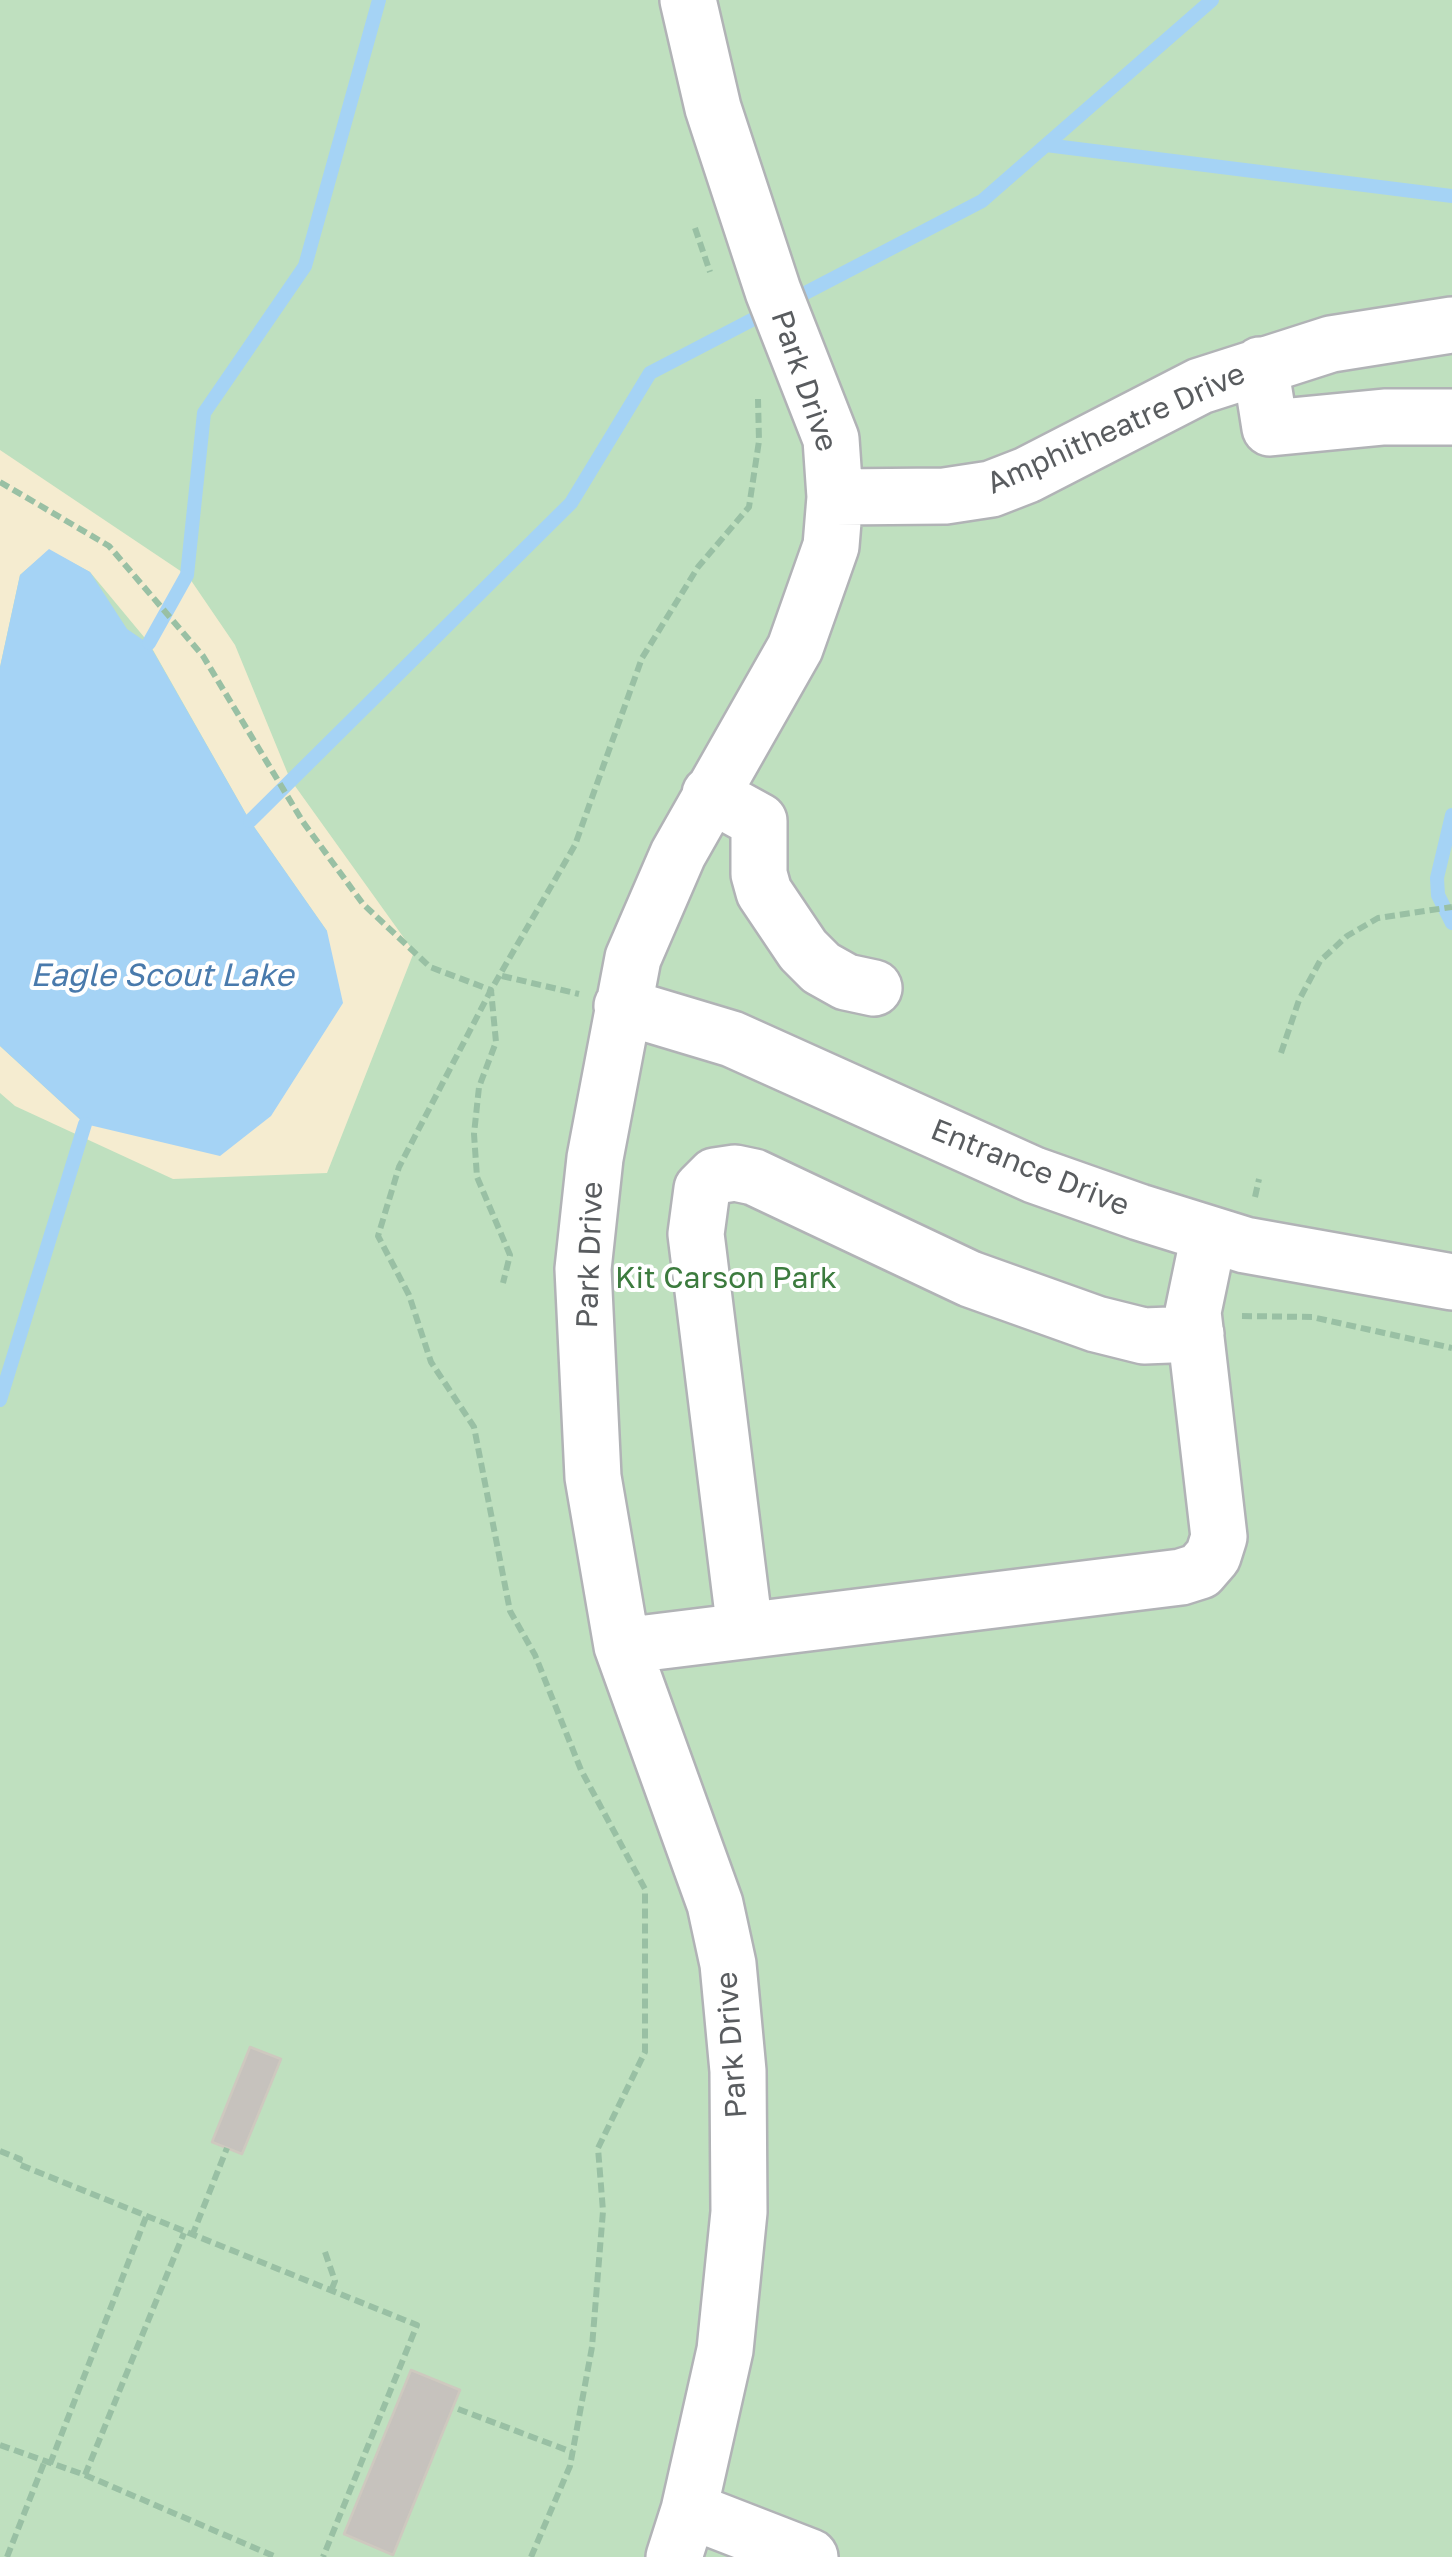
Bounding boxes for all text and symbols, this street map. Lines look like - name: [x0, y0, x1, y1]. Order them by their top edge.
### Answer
- street label: Park Drive: [763, 306, 845, 456]
- street label: Amphitheatre Drive: [981, 356, 1251, 502]
- water label: Eagle Scout Lake: [30, 957, 294, 995]
- street label: Entrance Drive: [926, 1112, 1134, 1224]
- street label: Park Drive: [569, 1181, 611, 1329]
- park label: Kit Carson Park: [615, 1260, 837, 1296]
- street label: Park Drive: [709, 1971, 755, 2119]

